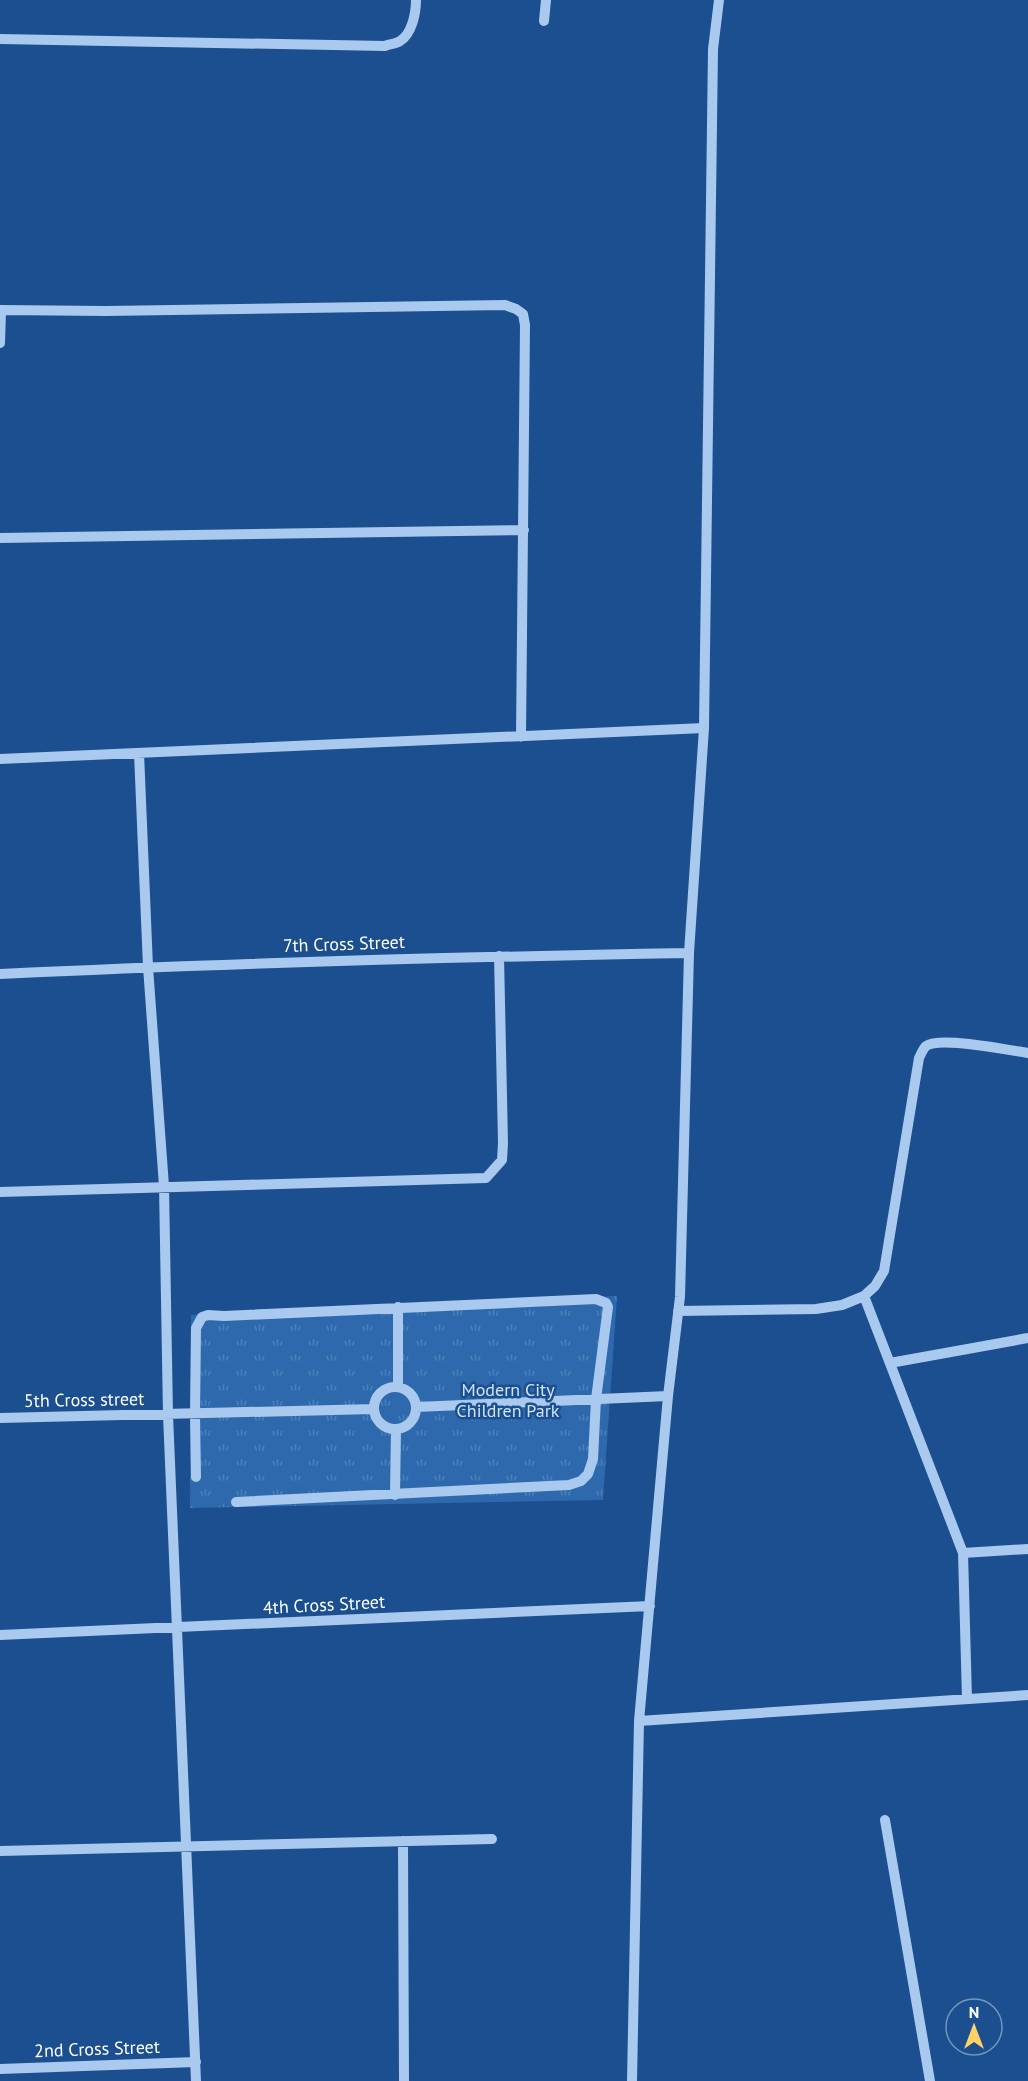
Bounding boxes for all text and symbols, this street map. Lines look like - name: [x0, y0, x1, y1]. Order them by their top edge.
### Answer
- street label: 7th Cross Street: [283, 930, 405, 957]
- park label: Modern City Children Park: [457, 1378, 560, 1422]
- street label: 5th Cross street: [24, 1387, 144, 1412]
- street label: 4th Cross Street: [262, 1590, 386, 1619]
- north arrow: [944, 1997, 1004, 2057]
- text: N: [969, 2002, 979, 2022]
- street label: 2nd Cross Street: [34, 2035, 160, 2062]

